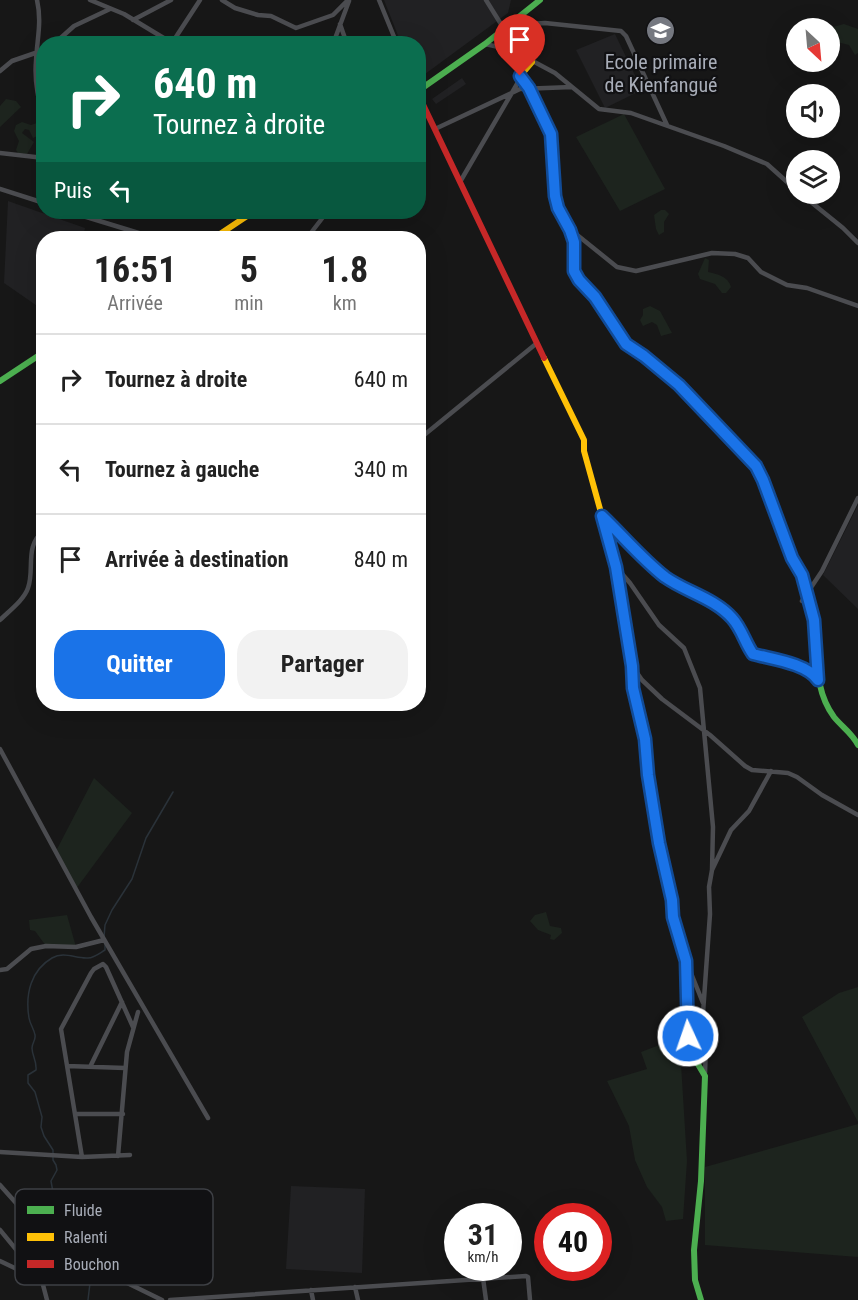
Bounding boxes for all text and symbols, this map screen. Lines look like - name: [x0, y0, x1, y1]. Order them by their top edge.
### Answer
- pin: [494, 14, 545, 76]
- school or university icon: Ecole primaire de Kienfangué: [645, 15, 677, 47]
- north arrow: [786, 18, 840, 72]
- map controls: [786, 18, 840, 204]
- icon: arrive: [503, 23, 536, 56]
- place label: Ecole primaire de Kienfangué: [605, 50, 717, 97]
- text: 640 m: [153, 59, 258, 108]
- icon: right: [54, 60, 132, 138]
- button: sound: [786, 84, 840, 138]
- text: Tournez à droite: [153, 109, 325, 141]
- button: layers: [786, 150, 840, 204]
- icon: left: [104, 174, 137, 207]
- text: Puis: [54, 178, 92, 203]
- text: 16:51: [94, 249, 176, 291]
- text: 5: [240, 249, 258, 291]
- text: 1.8: [321, 249, 368, 291]
- text: Arrivée: [107, 291, 163, 315]
- text: min: [234, 291, 264, 315]
- text: km: [333, 291, 357, 315]
- icon: right: [54, 363, 87, 396]
- text: Tournez à droite: [105, 367, 247, 392]
- text: 640 m: [354, 367, 408, 392]
- icon: left: [54, 453, 87, 486]
- text: Tournez à gauche: [105, 457, 259, 482]
- text: 340 m: [354, 457, 408, 482]
- icon: arrive: [54, 543, 87, 576]
- text: Arrivée à destination: [105, 547, 289, 572]
- text: 840 m: [354, 547, 408, 572]
- button: Quitter: [54, 630, 225, 699]
- button: Partager: [237, 630, 408, 699]
- position arrow: [656, 1004, 720, 1068]
- legend: [15, 1189, 213, 1285]
- text: Fluide: [64, 1201, 102, 1220]
- speed limit sign: 40: [534, 1203, 612, 1281]
- text: 31: [468, 1217, 498, 1252]
- text: Ralenti: [64, 1228, 107, 1247]
- text: km/h: [468, 1248, 498, 1266]
- text: Bouchon: [64, 1255, 119, 1274]

